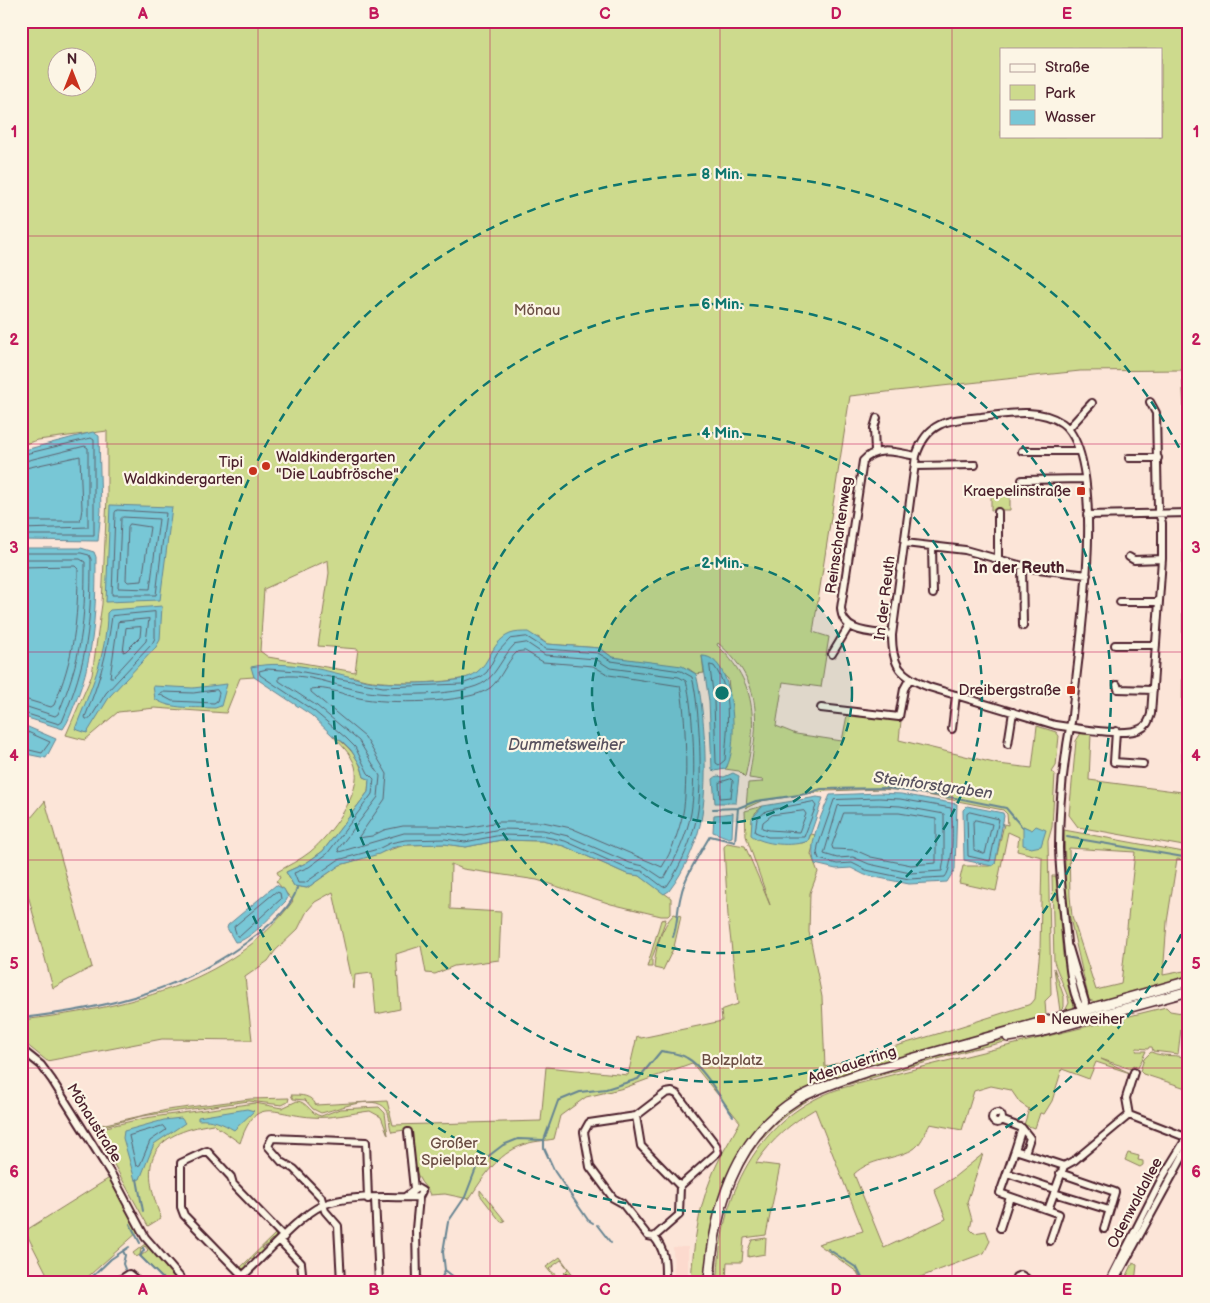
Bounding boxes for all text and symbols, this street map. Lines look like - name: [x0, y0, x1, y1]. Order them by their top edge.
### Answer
- text: A: [137, 5, 148, 24]
- text: B: [368, 5, 380, 24]
- text: C: [599, 5, 611, 24]
- text: D: [830, 5, 842, 24]
- text: E: [1062, 5, 1072, 24]
- north arrow: [48, 48, 98, 98]
- legend: [1000, 48, 1162, 138]
- text: N: [67, 51, 77, 68]
- text: Straße: [1045, 58, 1090, 77]
- text: Park: [1045, 84, 1076, 103]
- text: Wasser: [1045, 108, 1096, 127]
- text: 1: [11, 123, 17, 142]
- text: 1: [1193, 123, 1199, 142]
- text: 8 Min.: [701, 165, 743, 184]
- text: 6 Min.: [701, 295, 743, 314]
- park label: Mönau: [514, 301, 560, 320]
- text: 2: [9, 331, 19, 350]
- text: 2: [1191, 331, 1201, 350]
- text: 4 Min.: [701, 424, 743, 443]
- place label: Waldkindergarten "Die Laubfrösche": [276, 448, 399, 484]
- place label: Tipi Waldkindergarten: [124, 453, 243, 489]
- marker: Waldkindergarten "Die Laubfrösche": [260, 460, 272, 472]
- marker: Tipi Waldkindergarten: [247, 465, 259, 477]
- street label: Reinschartenweg: [821, 475, 857, 595]
- place label: Kraepelinstraße: [963, 482, 1071, 501]
- marker: Kraepelinstraße: [1075, 485, 1087, 497]
- text: 3: [9, 539, 19, 558]
- text: 3: [1191, 539, 1201, 558]
- text: 2 Min.: [701, 554, 743, 573]
- street label: In der Reuth: [870, 555, 900, 641]
- district label: In der Reuth: [973, 559, 1065, 578]
- place label: Dreibergstraße: [959, 681, 1061, 700]
- centre of rings: [713, 684, 731, 702]
- marker: Dreibergstraße: [1065, 684, 1077, 696]
- water label: Dummetsweiher: [508, 736, 625, 755]
- text: 4: [9, 747, 19, 766]
- text: 4: [1191, 747, 1201, 766]
- water label: Steinforstgraben: [872, 768, 994, 804]
- text: 5: [9, 955, 19, 974]
- text: 5: [1191, 955, 1201, 974]
- place label: Neuweiher: [1051, 1010, 1125, 1029]
- marker: Neuweiher: [1035, 1013, 1047, 1025]
- street label: Adenauerring: [805, 1042, 899, 1088]
- park label: Bolzplatz: [701, 1051, 764, 1070]
- street label: Mönaustraße: [62, 1080, 126, 1166]
- park label: Großer Spielplatz: [421, 1134, 488, 1170]
- street label: Odenwaldallee: [1103, 1154, 1167, 1252]
- text: 6: [9, 1163, 19, 1182]
- text: 6: [1191, 1163, 1201, 1182]
- text: A: [137, 1281, 148, 1300]
- text: B: [368, 1281, 380, 1300]
- text: C: [599, 1281, 611, 1300]
- text: D: [830, 1281, 842, 1300]
- text: E: [1062, 1281, 1072, 1300]

